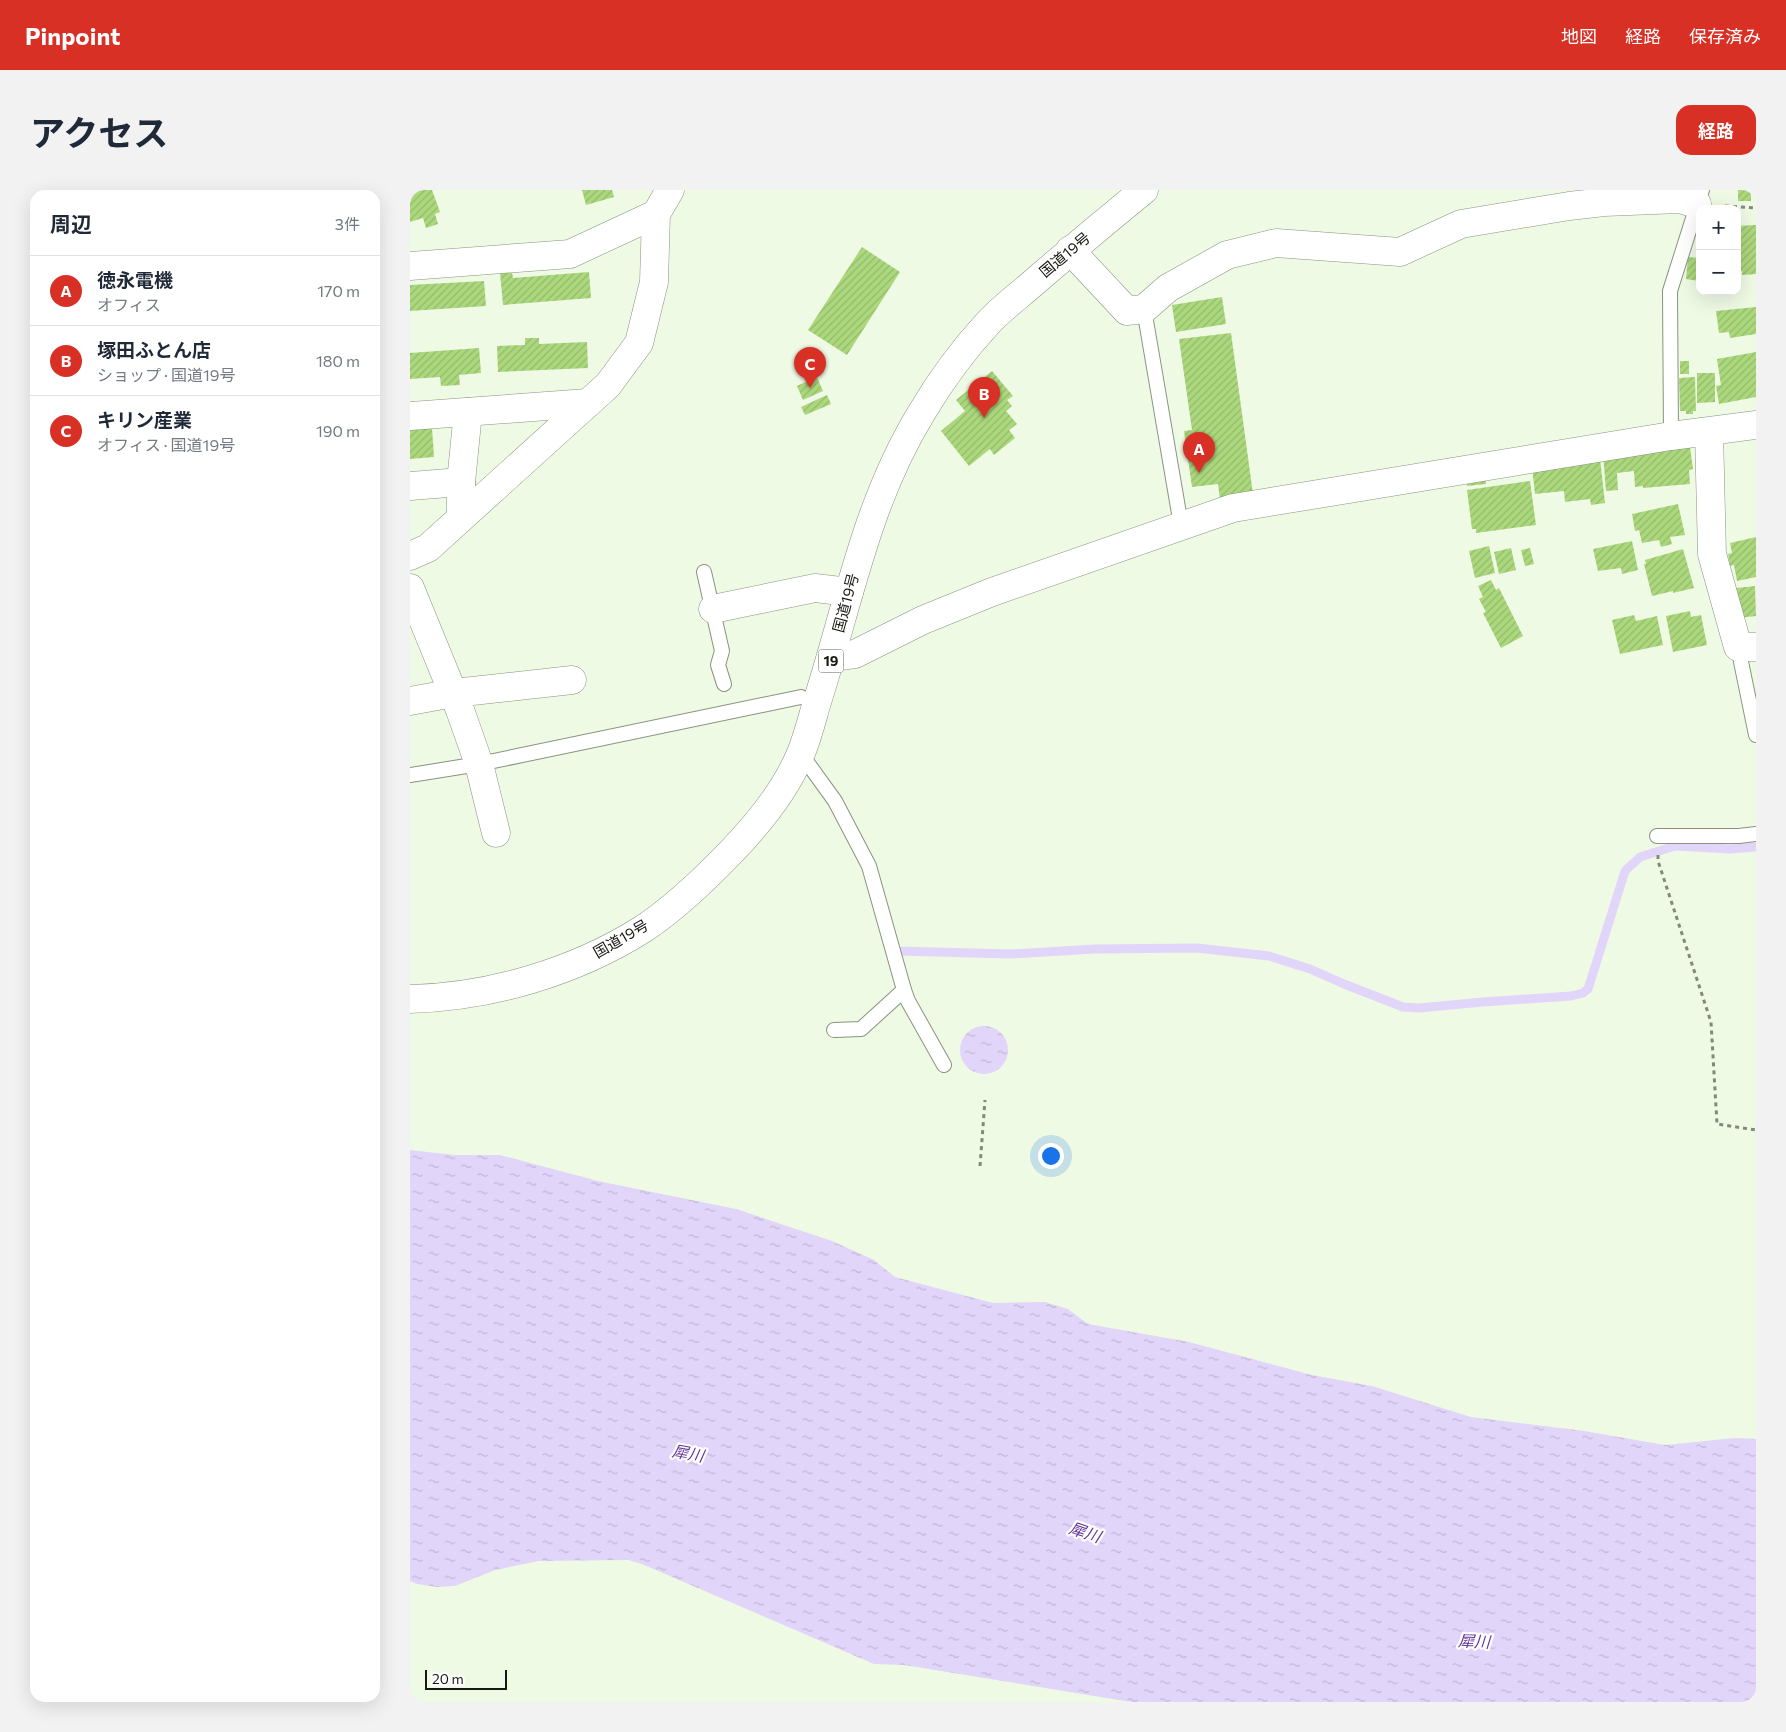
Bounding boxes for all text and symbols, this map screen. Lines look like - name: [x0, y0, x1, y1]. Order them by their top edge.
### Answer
- text: Pinpoint: [25, 21, 120, 50]
- text: 地図: [1561, 25, 1597, 47]
- text: 経路: [1625, 25, 1661, 47]
- text: 保存済み: [1689, 25, 1761, 47]
- button: 経路: [1676, 105, 1756, 155]
- text: アクセス: [30, 110, 168, 153]
- map controls: [1696, 205, 1741, 295]
- button: +: [1696, 205, 1741, 250]
- text: 周辺: [50, 211, 92, 236]
- text: 3件: [335, 214, 360, 233]
- street label: 国道19号: [1035, 228, 1093, 281]
- button: −: [1696, 250, 1741, 295]
- text: 徳永電機: [97, 268, 173, 291]
- text: A: [60, 281, 72, 300]
- text: 170 m: [317, 281, 360, 300]
- text: オフィス: [97, 295, 161, 314]
- text: 塚田ふとん店: [97, 338, 211, 361]
- pin: C: [794, 347, 826, 388]
- text: B: [61, 351, 71, 370]
- text: 180 m: [316, 351, 360, 370]
- text: ショップ · 国道19号: [97, 365, 235, 384]
- pin: B: [968, 377, 1000, 418]
- text: キリン産業: [97, 408, 192, 431]
- text: C: [61, 421, 71, 440]
- text: 190 m: [316, 421, 360, 440]
- pin: A: [1183, 432, 1215, 473]
- text: オフィス · 国道19号: [97, 435, 235, 454]
- street label: 国道19号: [829, 571, 862, 634]
- road number: 19: [818, 650, 844, 672]
- street label: 国道19号: [590, 915, 651, 961]
- your location: [1038, 1143, 1064, 1169]
- water label: 犀川: [671, 1440, 707, 1465]
- water label: 犀川: [1067, 1518, 1105, 1546]
- water label: 犀川: [1458, 1630, 1492, 1651]
- scale bar: [425, 1667, 508, 1690]
- text: 20 m: [432, 1670, 464, 1687]

